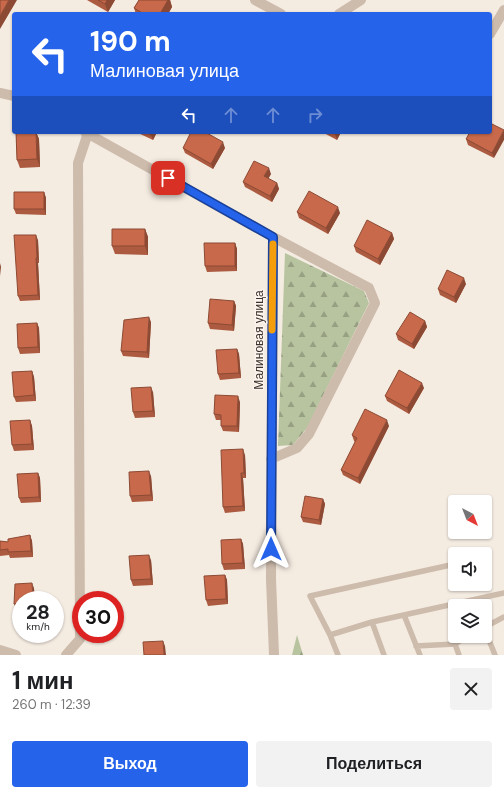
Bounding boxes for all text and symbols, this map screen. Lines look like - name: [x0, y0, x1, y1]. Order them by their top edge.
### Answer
- text: 190 m: [90, 23, 171, 60]
- icon: left: [24, 28, 76, 80]
- text: Малиновая улица: [90, 59, 239, 83]
- icon: left: [178, 104, 200, 126]
- icon: ahead: [220, 104, 242, 126]
- icon: ahead: [262, 104, 284, 126]
- icon: right: [304, 104, 326, 126]
- pin: [151, 161, 185, 195]
- icon: arrive: [157, 167, 179, 189]
- street label: Малиновая улица: [251, 290, 267, 390]
- north arrow: [448, 495, 492, 539]
- map controls: [448, 495, 492, 643]
- position arrow: [250, 528, 292, 570]
- button: sound: [448, 547, 492, 591]
- speed limit sign: 30: [72, 591, 124, 643]
- text: 28: [26, 599, 50, 625]
- button: layers: [448, 599, 492, 643]
- text: km/h: [26, 620, 50, 633]
- text: 1 мин: [12, 665, 73, 696]
- button: close: [450, 668, 492, 710]
- text: 260 m · 12:39: [12, 696, 91, 713]
- button: Выход: [12, 741, 248, 787]
- button: Поделиться: [256, 741, 492, 787]

